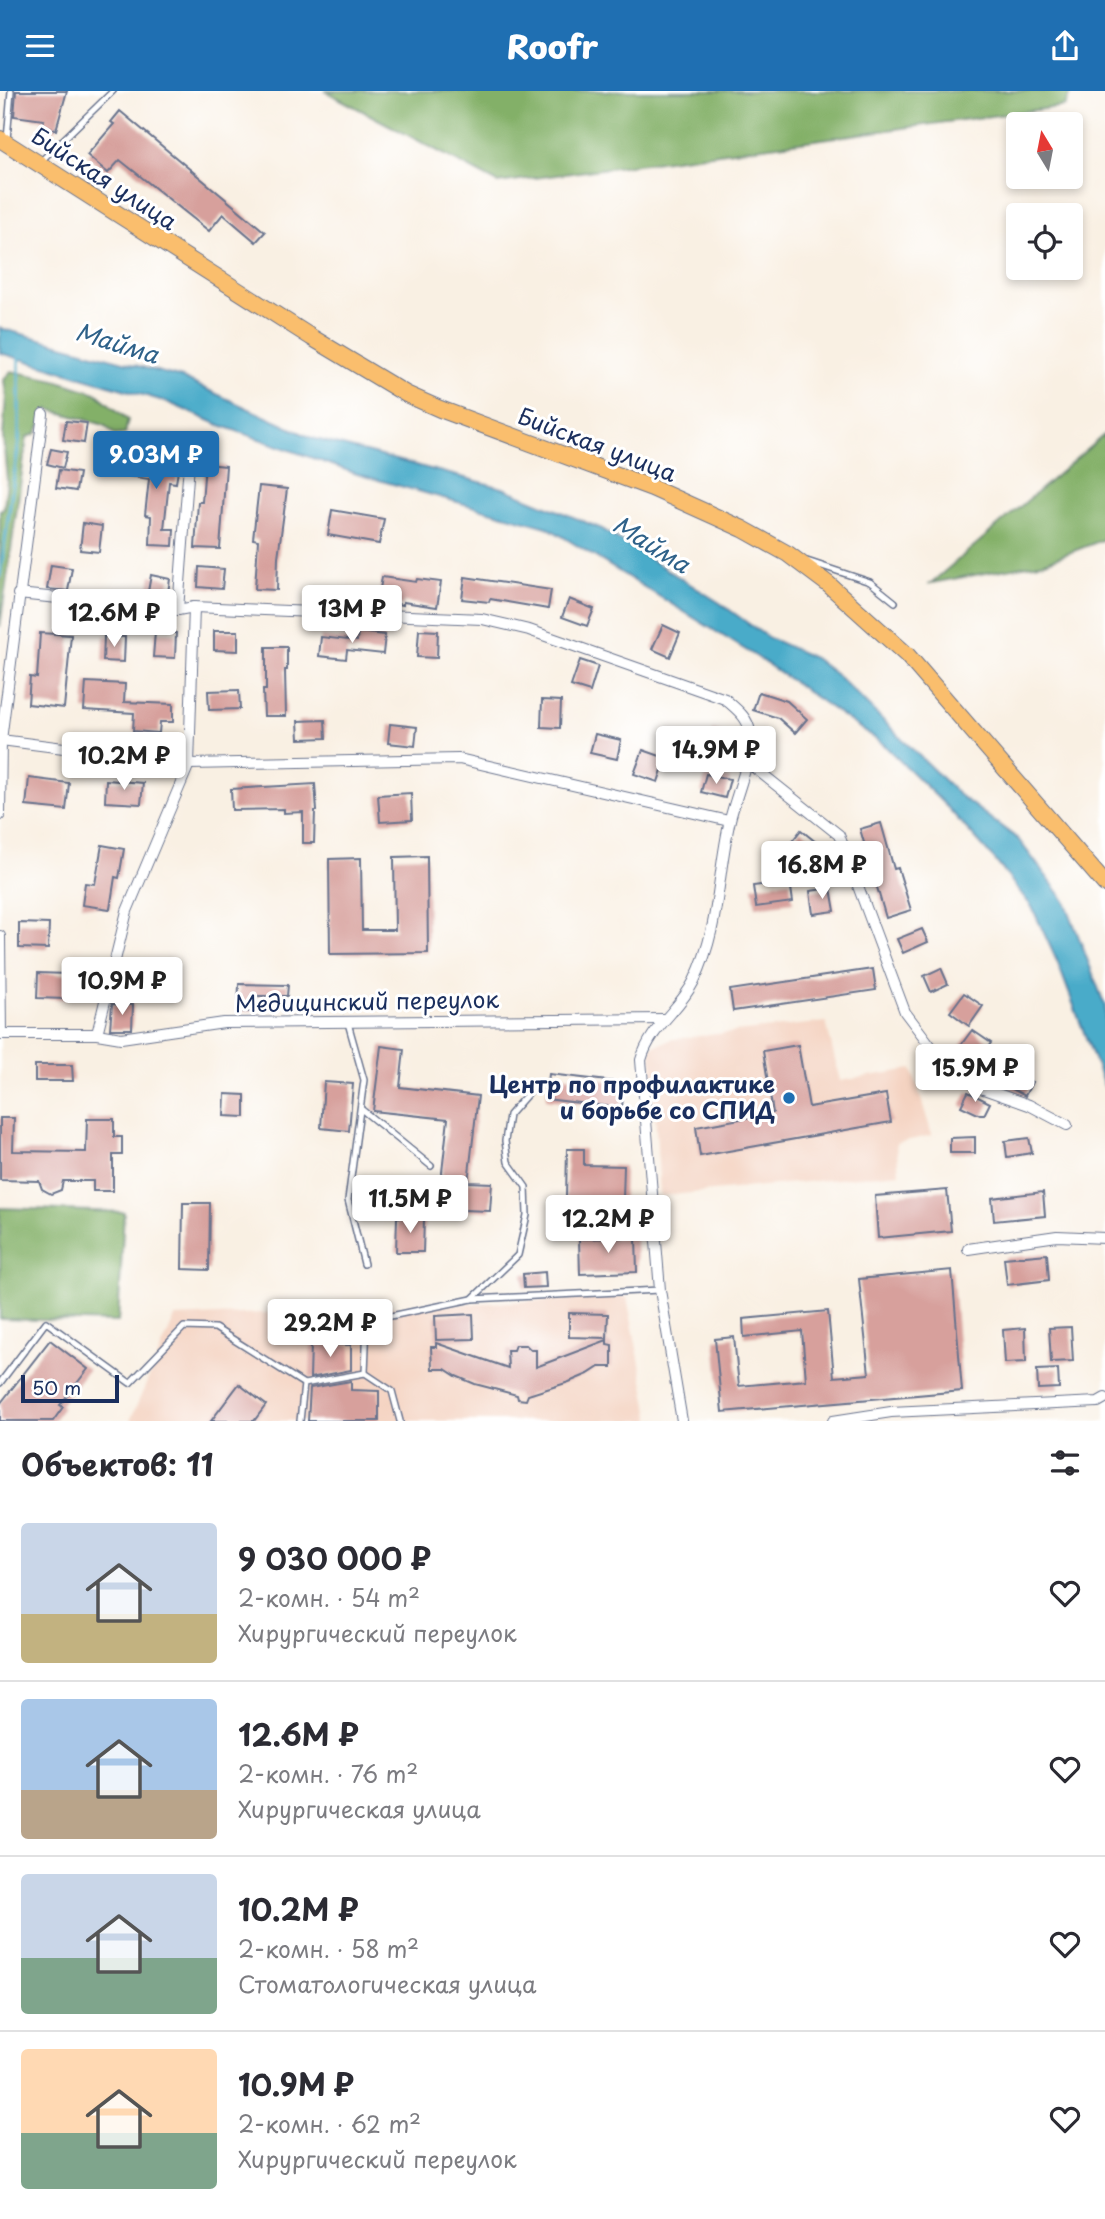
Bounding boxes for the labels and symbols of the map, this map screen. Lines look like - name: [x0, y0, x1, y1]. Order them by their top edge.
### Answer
- north arrow: [1006, 112, 1083, 189]
- street label: Бийская улица: [25, 117, 185, 238]
- water label: Майма: [72, 312, 165, 372]
- street label: Бийская улица: [513, 397, 682, 490]
- pin: 9.03M ₽: [91, 431, 221, 491]
- water label: Майма: [606, 505, 699, 582]
- pin: 13M ₽: [303, 585, 401, 645]
- pin: 12.6M ₽: [49, 589, 179, 649]
- pin: 14.9M ₽: [651, 727, 781, 786]
- pin: 10.2M ₽: [59, 733, 189, 792]
- pin: 16.8M ₽: [757, 841, 887, 901]
- pin: 10.9M ₽: [57, 957, 187, 1017]
- street label: Медицинский переулок: [235, 981, 500, 1020]
- pin: 15.9M ₽: [910, 1045, 1040, 1104]
- place label: Центр по профилактике и борьбе со СПИД: [489, 1066, 776, 1127]
- marker: Центр по профилактике и борьбе со СПИД: [781, 1090, 797, 1106]
- pin: 11.5M ₽: [345, 1175, 475, 1235]
- pin: 12.2M ₽: [543, 1195, 673, 1255]
- pin: 29.2M ₽: [265, 1299, 395, 1359]
- scale bar: [21, 1372, 119, 1404]

